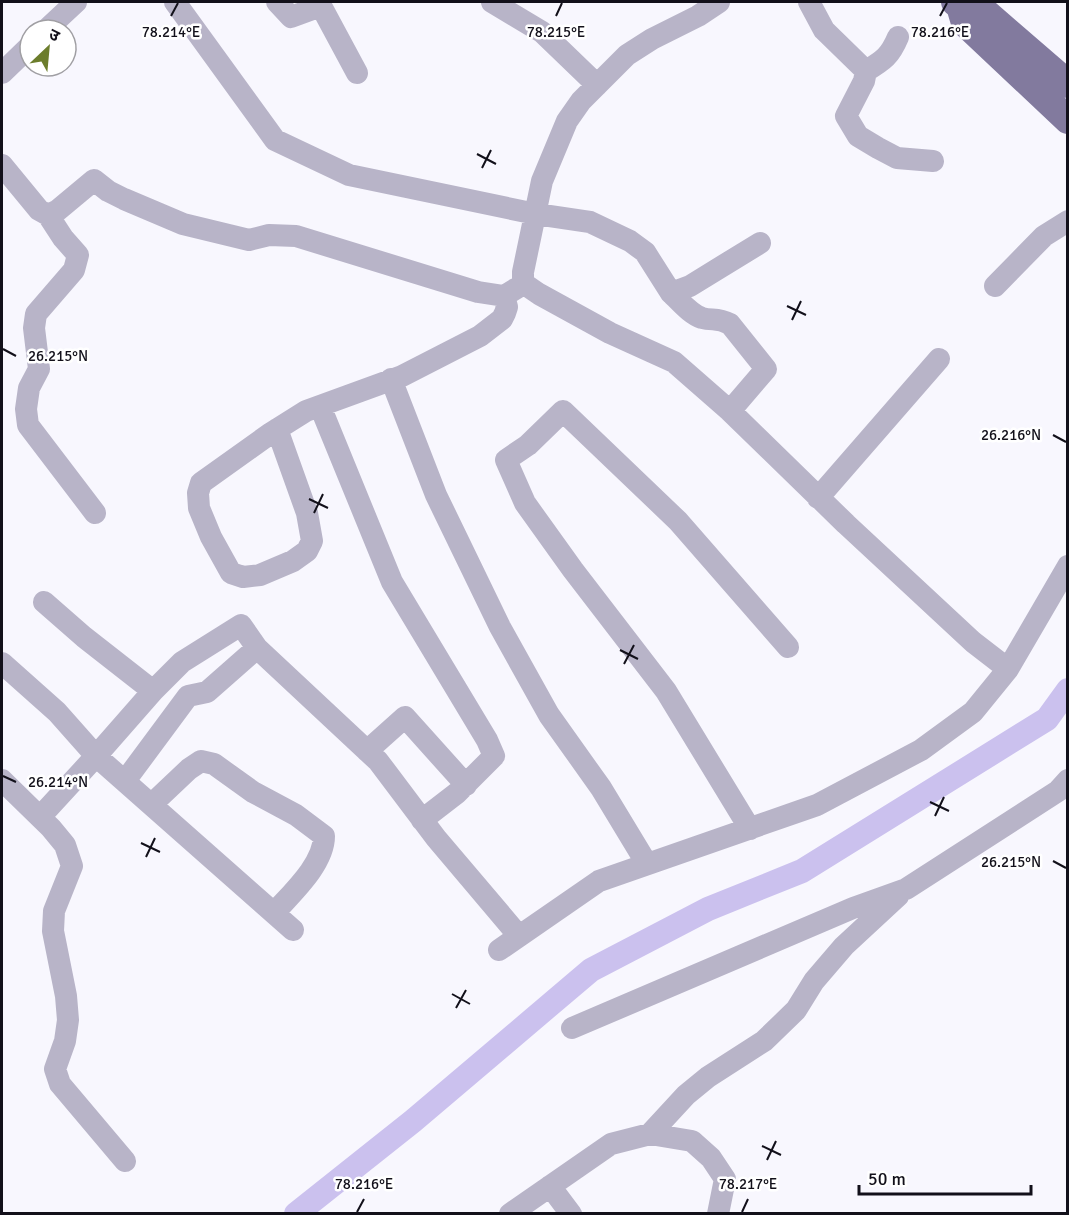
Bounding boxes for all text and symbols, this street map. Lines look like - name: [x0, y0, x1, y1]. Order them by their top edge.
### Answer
- north arrow: [18, 18, 78, 78]
- text: 78.214°E: [142, 23, 200, 41]
- text: 78.215°E: [527, 23, 585, 41]
- text: 78.216°E: [911, 23, 969, 41]
- text: उ: [46, 24, 63, 47]
- text: 26.215°N: [28, 347, 88, 365]
- text: 26.216°N: [981, 426, 1041, 444]
- text: 26.214°N: [28, 773, 88, 791]
- text: 26.215°N: [981, 853, 1041, 871]
- scale bar: [859, 1158, 1032, 1196]
- text: 50 m: [868, 1168, 906, 1190]
- text: 78.216°E: [335, 1175, 393, 1193]
- text: 78.217°E: [719, 1175, 777, 1193]

